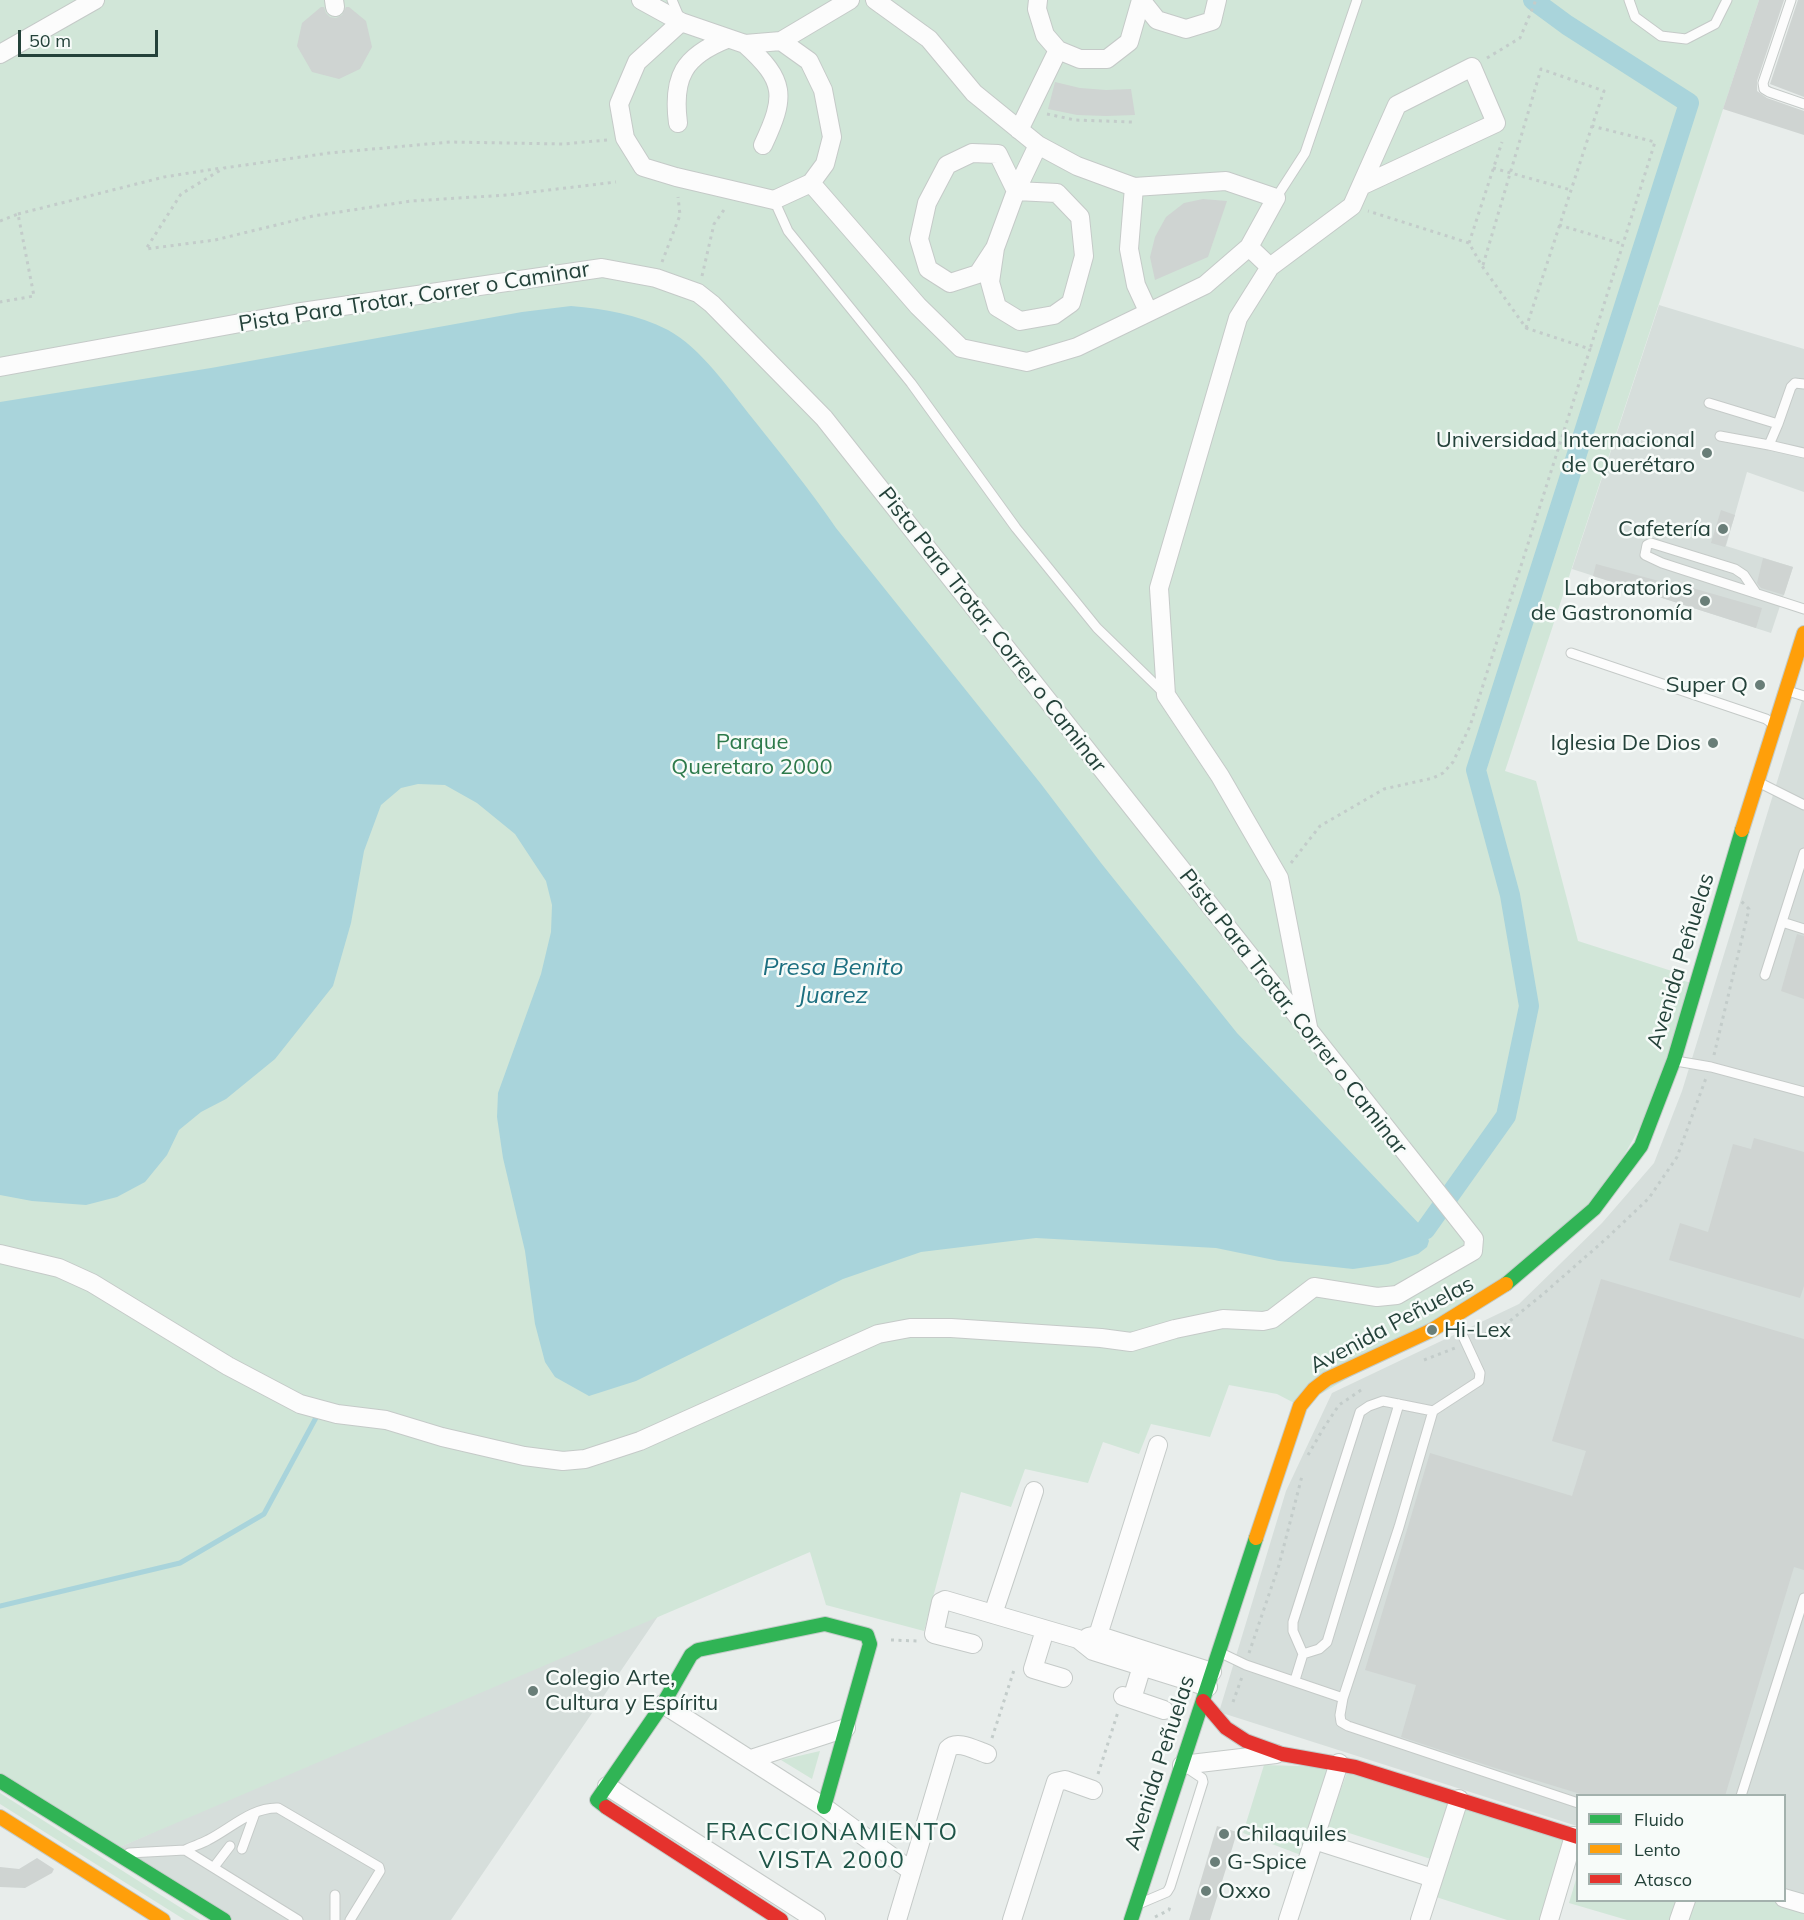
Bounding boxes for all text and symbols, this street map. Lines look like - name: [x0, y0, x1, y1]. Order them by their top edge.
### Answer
- scale bar: [21, 18, 160, 56]
- text: 50 m: [29, 29, 71, 52]
- street label: Pista Para Trotar, Correr o Caminar: [237, 256, 591, 338]
- place label: Universidad Internacional de Querétaro: [1436, 427, 1695, 478]
- marker: Universidad Internacional de Querétaro: [1700, 446, 1714, 460]
- street label: Pista Para Trotar, Correr o Caminar: [872, 482, 1112, 778]
- place label: Cafetería: [1618, 516, 1711, 542]
- marker: Cafetería: [1716, 522, 1730, 536]
- place label: Laboratorios de Gastronomía: [1531, 575, 1693, 626]
- marker: Laboratorios de Gastronomía: [1698, 594, 1712, 608]
- place label: Super Q: [1666, 672, 1748, 698]
- marker: Super Q: [1753, 678, 1767, 692]
- park label: Parque Queretaro 2000: [671, 729, 833, 780]
- place label: Iglesia De Dios: [1550, 730, 1701, 756]
- marker: Iglesia De Dios: [1706, 736, 1720, 750]
- street label: Pista Para Trotar, Correr o Caminar: [1173, 864, 1413, 1160]
- street label: Avenida Peñuelas: [1642, 870, 1720, 1052]
- water label: Presa Benito Juarez: [763, 954, 903, 1010]
- street label: Avenida Peñuelas: [1305, 1271, 1479, 1379]
- place label: Hi-Lex: [1444, 1317, 1511, 1343]
- marker: Hi-Lex: [1425, 1323, 1439, 1337]
- place label: Colegio Arte, Cultura y Espíritu: [545, 1665, 718, 1717]
- street label: Avenida Peñuelas: [1119, 1672, 1201, 1854]
- marker: Colegio Arte, Cultura y Espíritu: [526, 1684, 540, 1698]
- legend: [1576, 1794, 1786, 1902]
- text: Fluido: [1634, 1808, 1684, 1831]
- district label: FRACCIONAMIENTO VISTA 2000: [705, 1819, 959, 1875]
- place label: Chilaquiles: [1236, 1821, 1347, 1847]
- marker: Chilaquiles: [1217, 1827, 1231, 1841]
- text: Lento: [1634, 1838, 1681, 1861]
- place label: G-Spice: [1227, 1849, 1307, 1875]
- marker: G-Spice: [1208, 1855, 1222, 1869]
- text: Atasco: [1634, 1868, 1692, 1891]
- place label: Oxxo: [1218, 1878, 1271, 1904]
- marker: Oxxo: [1199, 1884, 1213, 1898]

